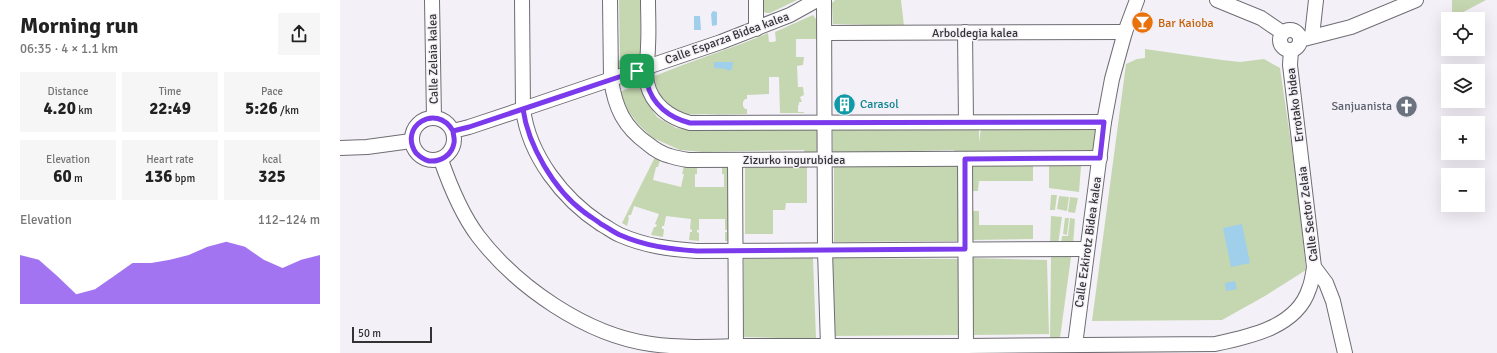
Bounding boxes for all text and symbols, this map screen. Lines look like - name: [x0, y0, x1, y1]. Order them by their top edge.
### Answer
- street label: Calle Esparza Bidea kalea: [663, 9, 791, 68]
- bar icon: Bar Kaioba: [1130, 10, 1156, 36]
- text: Morning run: [20, 12, 139, 39]
- map controls: [1441, 12, 1485, 212]
- button: locate: [1441, 12, 1485, 56]
- button: share: [278, 13, 320, 55]
- street label: Calle Zelaia kalea: [425, 14, 442, 104]
- place label: Bar Kaioba: [1158, 16, 1214, 31]
- street label: Arboldegia kalea: [932, 26, 1018, 41]
- text: 06:35 · 4 × 1.1 km: [20, 41, 118, 57]
- pin: [620, 54, 654, 88]
- icon: arrive: [626, 60, 648, 82]
- button: layers: [1441, 64, 1485, 108]
- street label: Errotako bidea: [1284, 67, 1307, 143]
- text: Distance: [48, 85, 88, 98]
- text: Time: [159, 85, 181, 98]
- text: Pace: [261, 85, 283, 98]
- building icon: Carasol: [832, 91, 858, 117]
- church icon: Sanjuanista: [1394, 93, 1420, 119]
- place label: Carasol: [860, 97, 899, 112]
- text: 4.20: [43, 98, 76, 119]
- text: 22:49: [149, 98, 191, 119]
- text: 5:26: [245, 98, 278, 119]
- place label: Sanjuanista: [1331, 99, 1392, 114]
- text: km: [76, 104, 93, 117]
- text: /km: [278, 104, 299, 117]
- button: +: [1441, 116, 1485, 160]
- text: Elevation: [46, 153, 90, 166]
- text: Heart rate: [146, 153, 194, 166]
- text: kcal: [262, 153, 282, 166]
- street label: Zizurko ingurubidea: [743, 153, 845, 168]
- street label: Calle Sector Zelaia: [1295, 165, 1322, 262]
- text: 60: [53, 166, 72, 187]
- text: 136: [145, 166, 172, 187]
- text: 325: [258, 166, 286, 187]
- button: −: [1441, 168, 1485, 212]
- text: m: [72, 172, 83, 185]
- text: bpm: [172, 172, 195, 185]
- street label: Calle Ezkirotz Bidea kalea: [1072, 176, 1105, 308]
- text: Elevation: [20, 212, 72, 228]
- text: 112–124 m: [258, 212, 320, 228]
- scale bar: [352, 325, 432, 344]
- text: 50 m: [358, 327, 381, 340]

